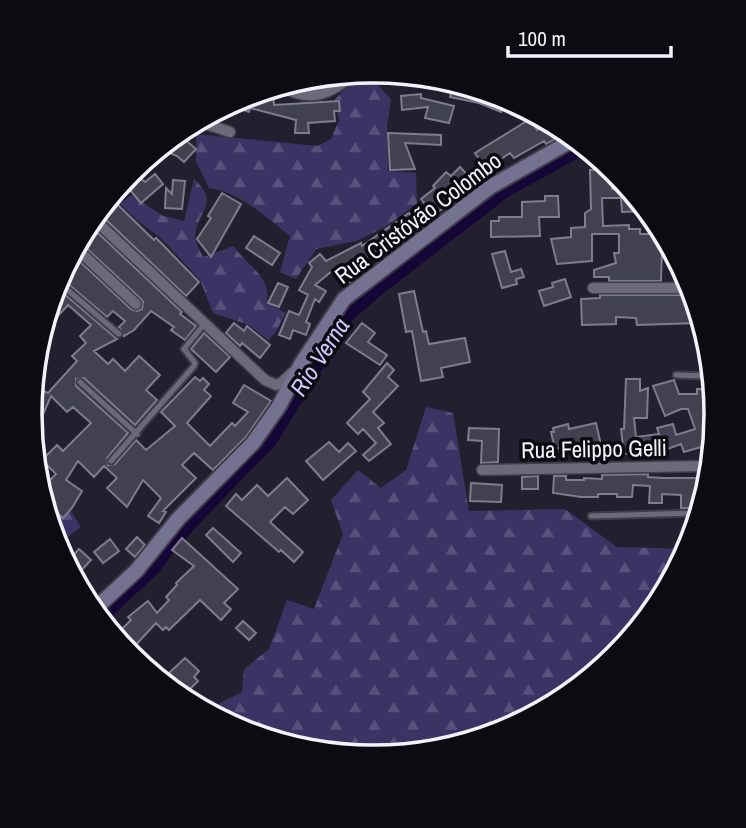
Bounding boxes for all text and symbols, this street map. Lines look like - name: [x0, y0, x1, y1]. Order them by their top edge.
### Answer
- scale bar: [508, 14, 671, 58]
- text: 100 m: [518, 24, 566, 53]
- street label: Rua Cristóvão Colombo: [328, 145, 507, 291]
- water label: Rio Verna: [282, 311, 356, 402]
- street label: Rua Felippo Gelli: [521, 432, 667, 465]

